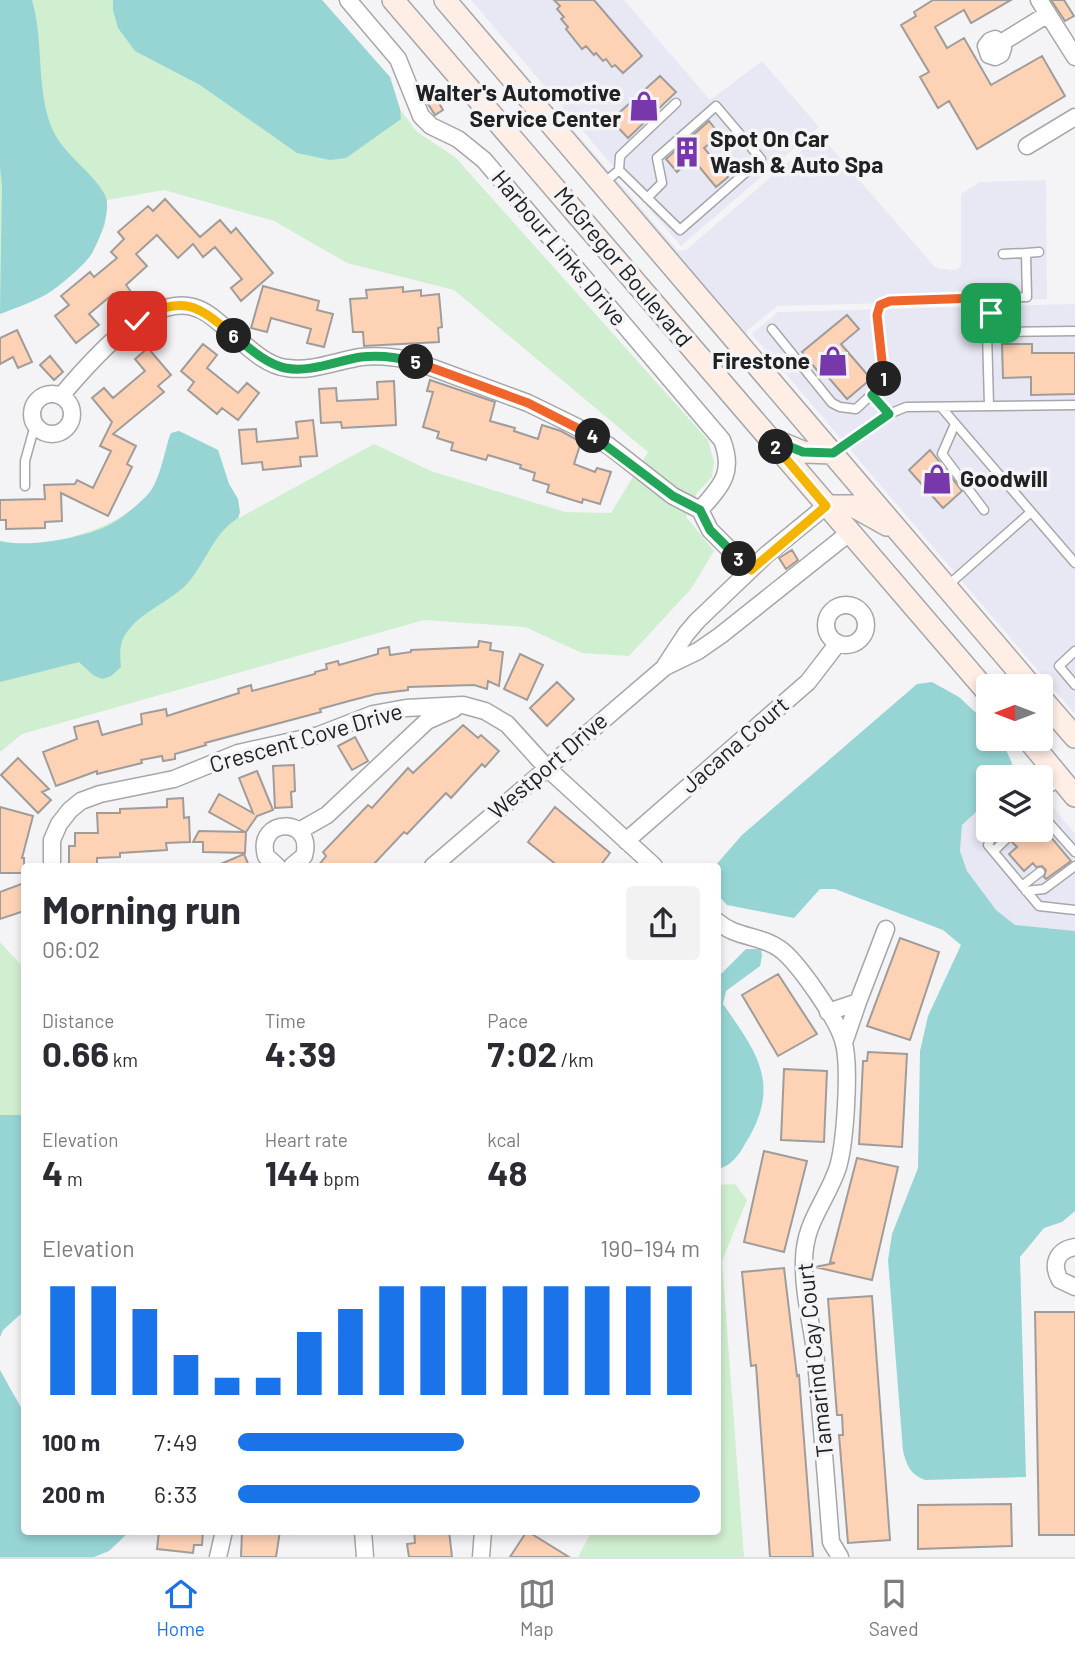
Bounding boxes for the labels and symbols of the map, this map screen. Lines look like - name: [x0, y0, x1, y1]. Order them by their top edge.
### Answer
- place label: Walter's Automotive Service Center: [415, 78, 621, 132]
- shop icon: Walter's Automotive Service Center: [627, 89, 661, 123]
- place label: Spot On Car Wash & Auto Spa: [710, 124, 883, 178]
- building icon: Spot On Car Wash & Auto Spa: [670, 135, 704, 169]
- street label: Harbour Links Drive: [486, 164, 633, 331]
- street label: McGregor Boulevard: [549, 181, 699, 352]
- pin: [961, 283, 1021, 343]
- pin: [107, 291, 167, 351]
- pin: 6: [216, 318, 252, 354]
- pin: 5: [398, 344, 434, 380]
- shop icon: Firestone: [816, 344, 850, 378]
- place label: Firestone: [712, 346, 810, 374]
- pin: 1: [866, 362, 902, 396]
- pin: 4: [576, 418, 610, 453]
- pin: 2: [758, 430, 794, 464]
- shop icon: Goodwill: [920, 462, 954, 496]
- place label: Goodwill: [960, 464, 1048, 492]
- pin: 3: [722, 542, 756, 576]
- north arrow: [976, 674, 1054, 751]
- street label: Jacana Court: [675, 690, 794, 799]
- street label: Crescent Cove Drive: [206, 696, 405, 778]
- street label: Westport Drive: [482, 706, 613, 825]
- street label: Tamarind Cay Court: [790, 1261, 838, 1459]

